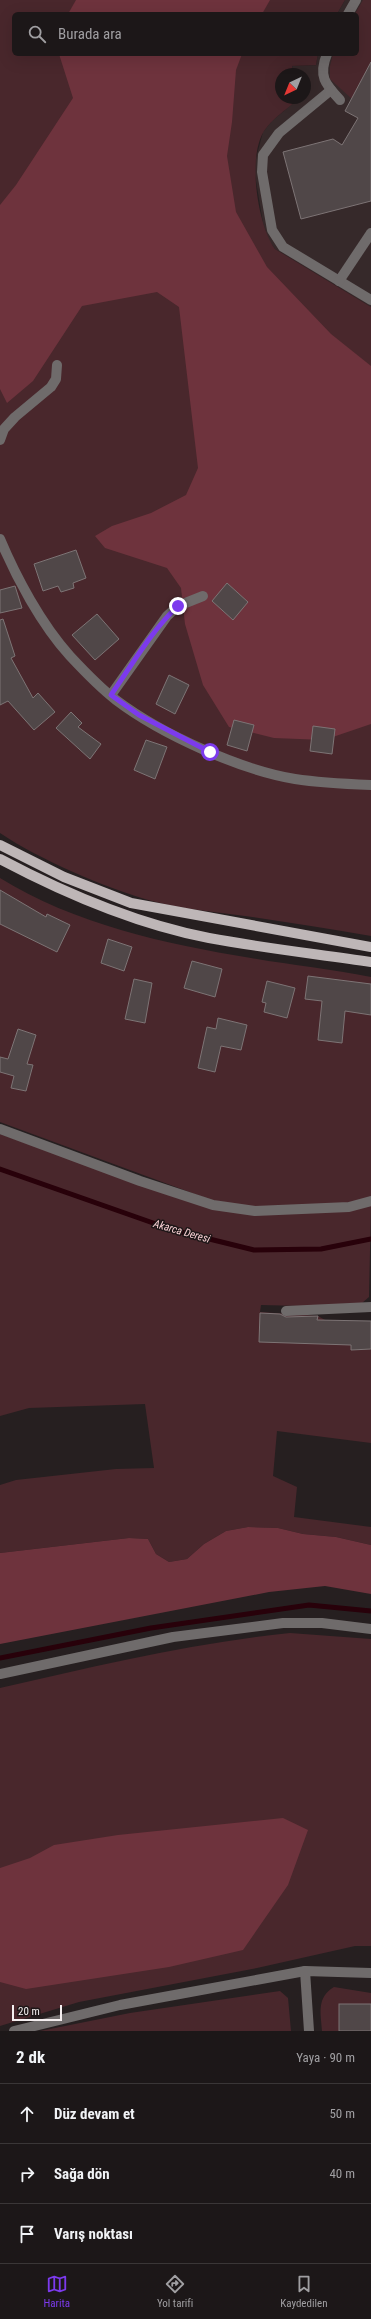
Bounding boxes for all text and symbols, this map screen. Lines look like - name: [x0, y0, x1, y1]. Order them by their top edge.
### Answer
- search box: [12, 12, 359, 56]
- icon: search: [26, 23, 48, 45]
- text: Burada ara: [58, 25, 122, 43]
- north arrow: [275, 68, 311, 104]
- route end: [169, 597, 187, 615]
- route start: [201, 743, 219, 761]
- water label: Akarca Deresi: [151, 1217, 212, 1246]
- scale bar: [12, 2003, 62, 2022]
- text: 20 m: [18, 2005, 40, 2018]
- text: 2 dk: [16, 2047, 45, 2067]
- text: Yaya · 90 m: [296, 2050, 355, 2065]
- icon: ahead: [16, 2103, 38, 2125]
- text: Düz devam et: [54, 2105, 135, 2123]
- text: 50 m: [329, 2106, 355, 2121]
- icon: right: [16, 2163, 38, 2185]
- text: Sağa dön: [54, 2165, 110, 2183]
- text: 40 m: [329, 2166, 355, 2181]
- icon: arrive: [16, 2223, 38, 2245]
- text: Varış noktası: [54, 2225, 133, 2243]
- tab: Harita: [43, 2273, 70, 2310]
- tab: Yol tarifi: [157, 2273, 193, 2310]
- tab: Kaydedilen: [280, 2273, 328, 2310]

